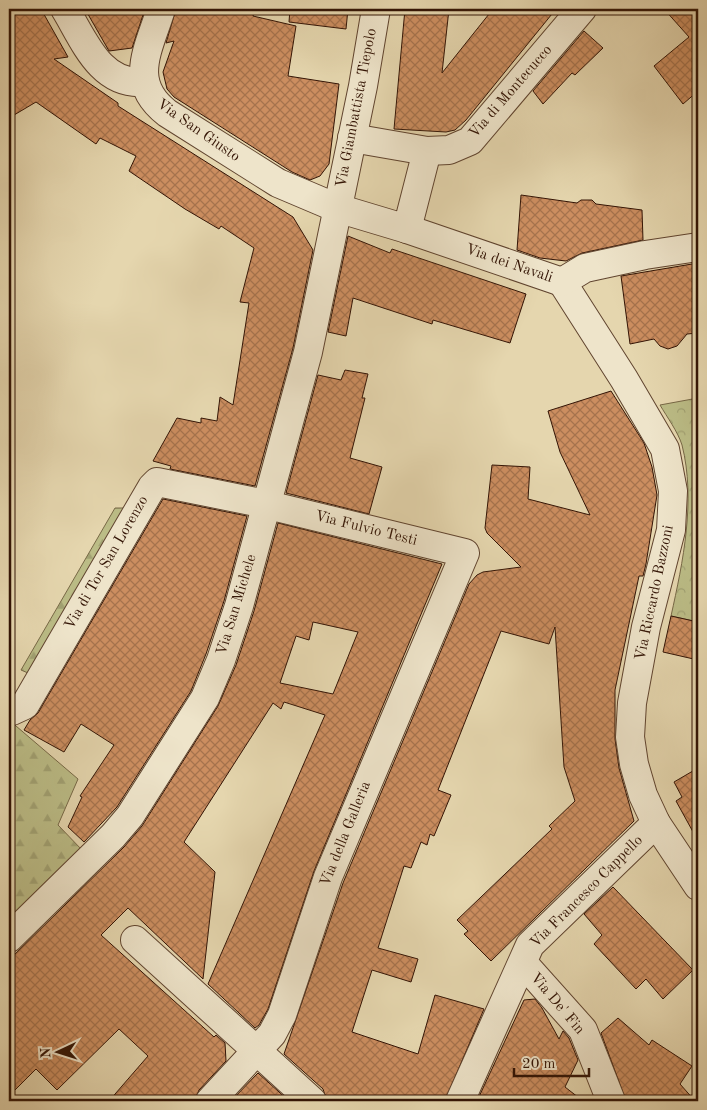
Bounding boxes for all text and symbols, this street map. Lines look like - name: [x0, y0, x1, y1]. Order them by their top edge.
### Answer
- street label: Via Giambattista Tiepolo: [334, 27, 380, 189]
- street label: Via di Montecucco: [467, 43, 555, 141]
- street label: Via San Giusto: [154, 97, 242, 165]
- street label: Via dei Navali: [464, 242, 554, 286]
- street label: Via di Tor San Lorenzo: [63, 493, 151, 633]
- street label: Via Fulvio Testi: [313, 509, 419, 549]
- street label: Via Riccardo Bazzoni: [633, 524, 677, 662]
- street label: Via San Michele: [215, 553, 260, 657]
- street label: Via della Galleria: [318, 779, 374, 889]
- street label: Via Francesco Cappello: [528, 833, 646, 951]
- street label: Via De' Fin: [527, 970, 587, 1038]
- north arrow: [32, 1028, 82, 1078]
- scale bar: [514, 1045, 590, 1077]
- text: N: [39, 1047, 53, 1059]
- text: 20 m: [522, 1057, 556, 1072]

